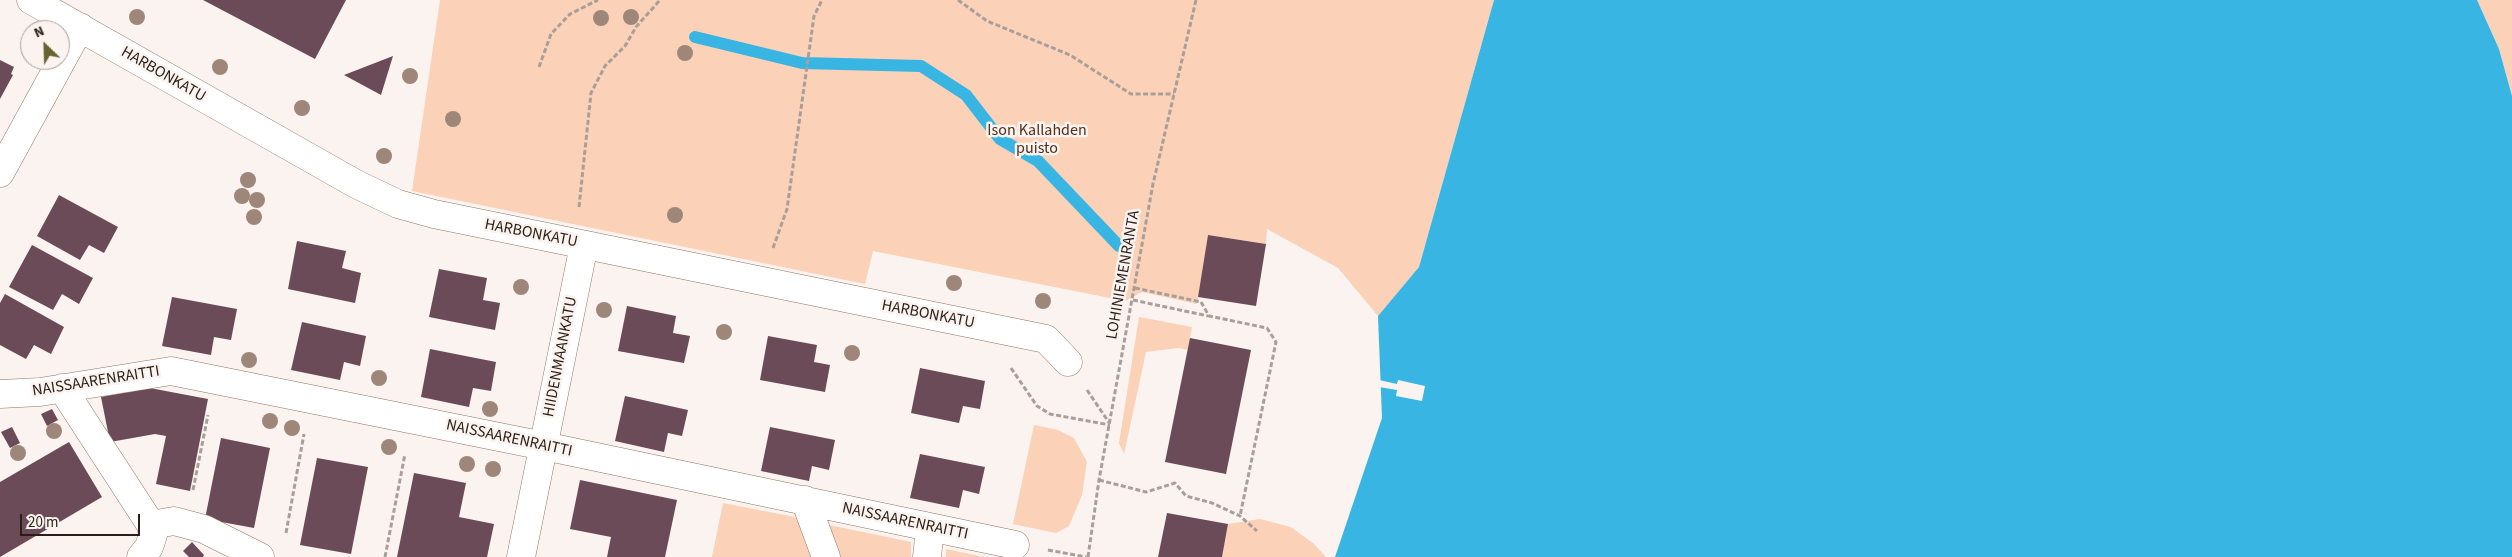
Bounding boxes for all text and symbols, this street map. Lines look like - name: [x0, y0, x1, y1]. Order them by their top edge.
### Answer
- north arrow: [20, 20, 70, 70]
- text: N: [31, 21, 48, 43]
- street label: HARBONKATU: [117, 43, 209, 107]
- park label: Ison Kallahden puisto: [987, 121, 1087, 159]
- street label: LOHINIEMENRANTA: [1103, 209, 1145, 341]
- street label: HARBONKATU: [483, 216, 579, 252]
- street label: HIIDENMAANKATU: [540, 295, 582, 419]
- street label: HARBONKATU: [880, 297, 976, 333]
- street label: NAISSAARENRAITTI: [31, 362, 161, 402]
- street label: NAISSAARENRAITTI: [444, 416, 574, 462]
- street label: NAISSAARENRAITTI: [840, 499, 970, 545]
- scale bar: [22, 504, 142, 536]
- text: 20 m: [28, 512, 58, 533]

